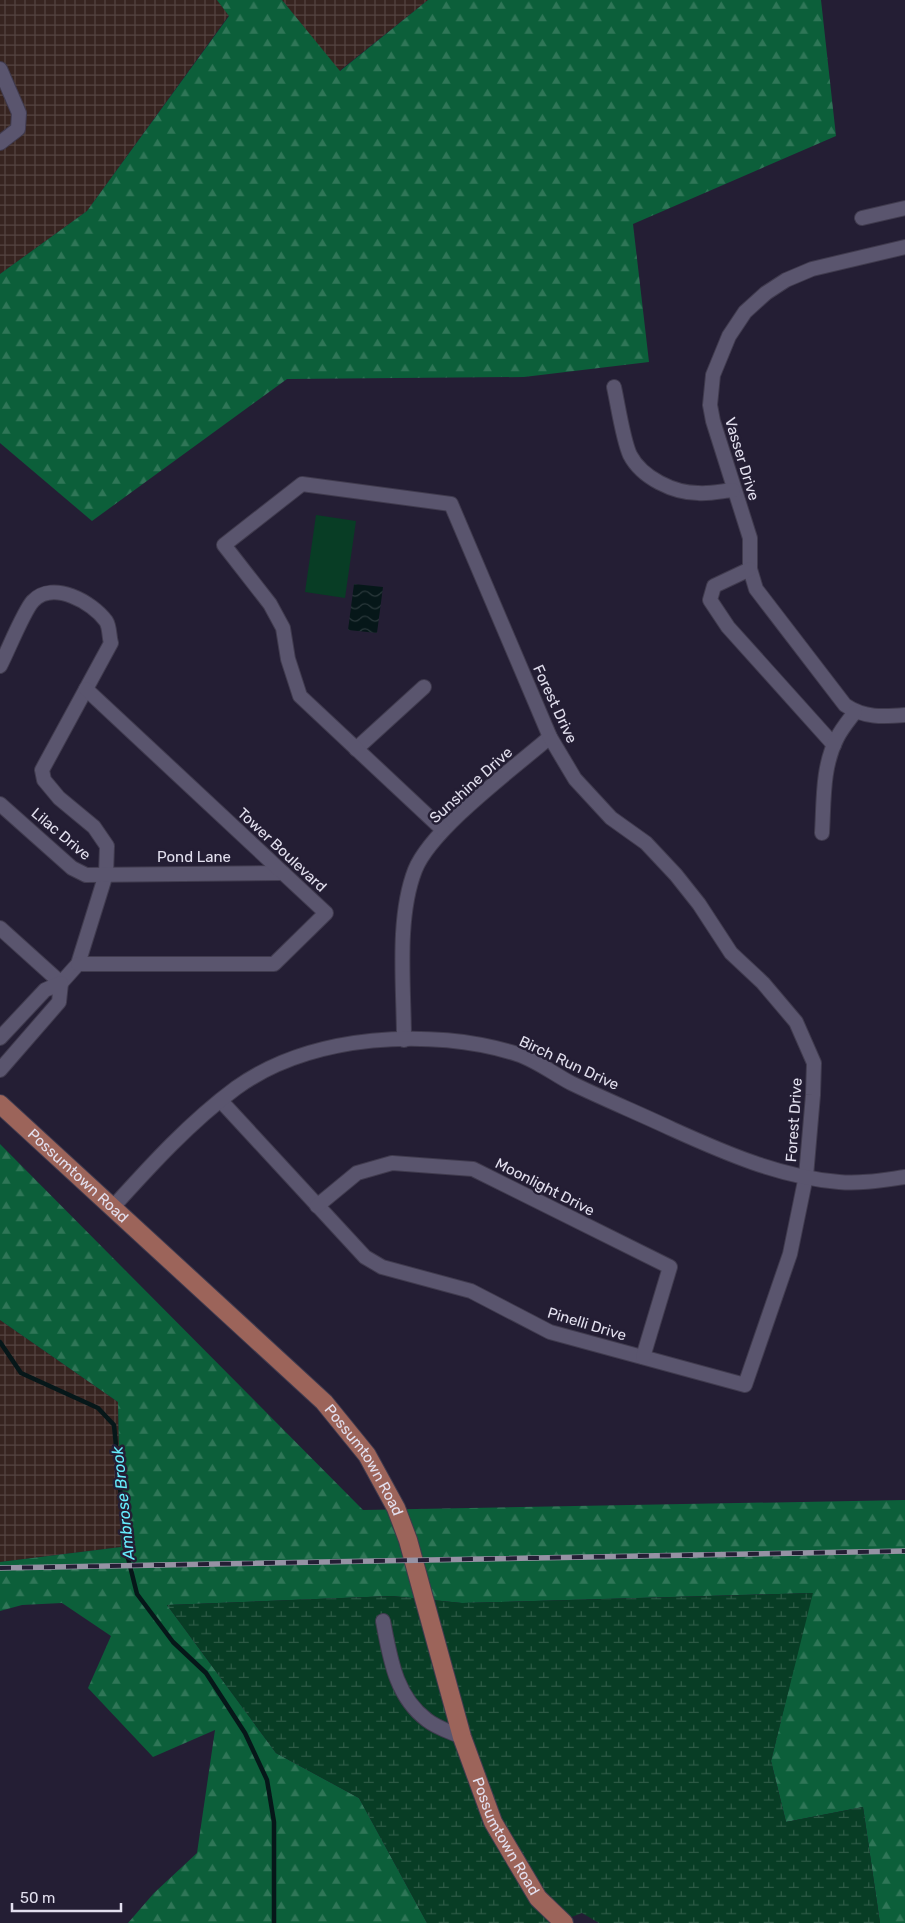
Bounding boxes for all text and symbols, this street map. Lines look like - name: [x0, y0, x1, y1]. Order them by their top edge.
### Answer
- street label: Vasser Drive: [721, 415, 763, 503]
- street label: Forest Drive: [529, 662, 581, 746]
- street label: Sunshine Drive: [426, 743, 516, 827]
- street label: Lilac Drive: [28, 804, 94, 864]
- street label: Tower Boulevard: [234, 804, 330, 896]
- street label: Pond Lane: [157, 848, 231, 866]
- street label: Birch Run Drive: [516, 1032, 622, 1094]
- street label: Forest Drive: [782, 1077, 806, 1163]
- street label: Possumtown Road: [24, 1125, 132, 1227]
- street label: Moonlight Drive: [492, 1154, 598, 1220]
- street label: Pinelli Drive: [545, 1303, 629, 1345]
- street label: Possumtown Road: [321, 1401, 407, 1518]
- water label: Ambrose Brook: [108, 1445, 139, 1562]
- street label: Possumtown Road: [468, 1775, 543, 1898]
- scale bar: [12, 1880, 121, 1912]
- text: 50 m: [20, 1889, 55, 1907]

